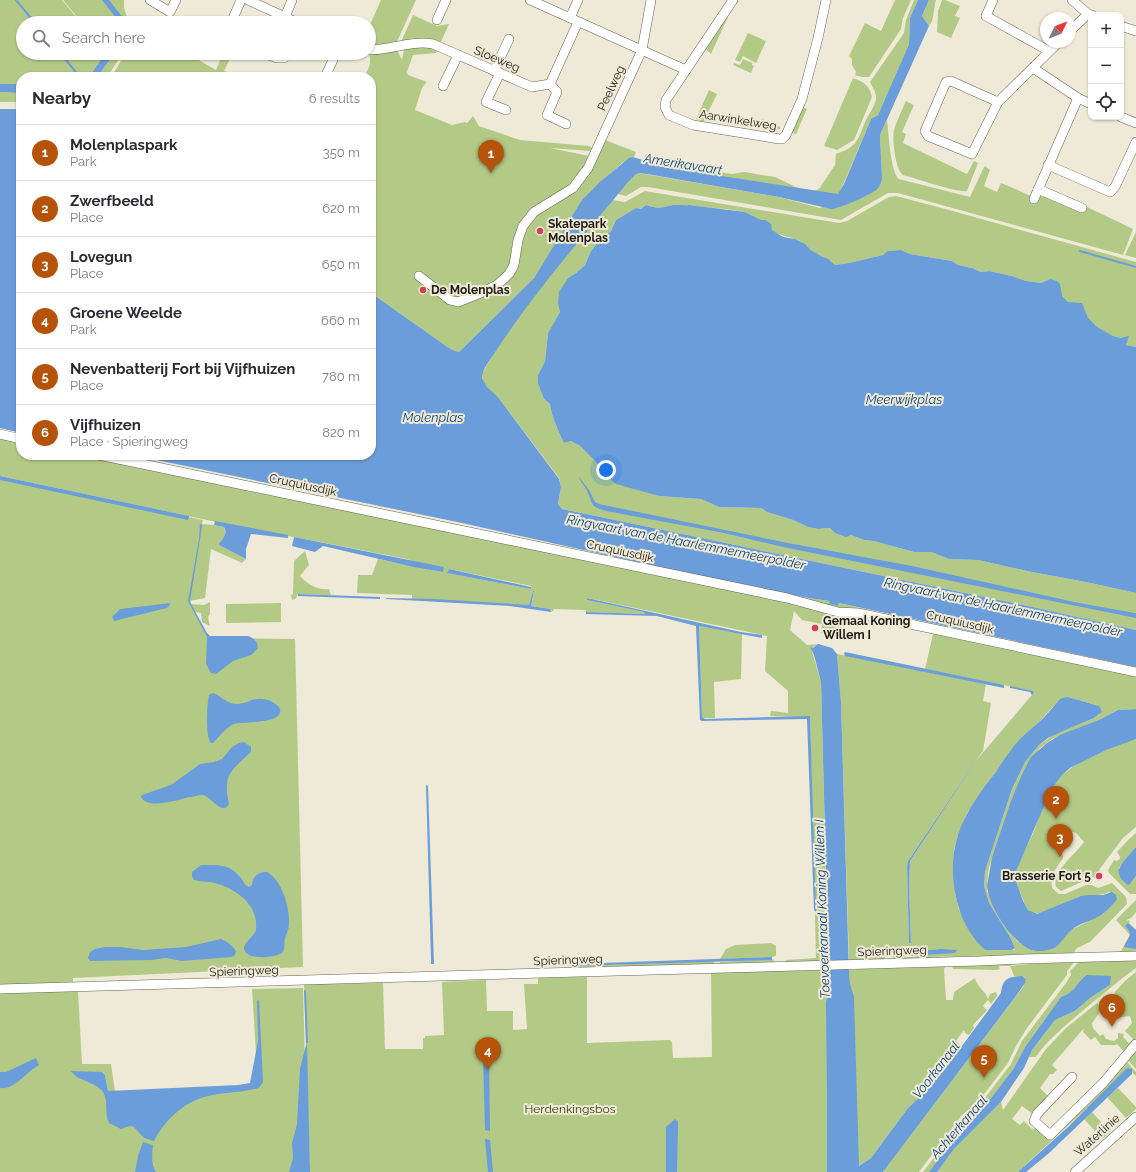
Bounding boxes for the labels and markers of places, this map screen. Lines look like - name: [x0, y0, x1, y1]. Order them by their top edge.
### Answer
- pin: 1: [478, 140, 504, 173]
- place label: Skatepark Molenplas: [548, 217, 608, 245]
- marker: Skatepark Molenplas: [535, 226, 545, 236]
- place label: De Molenplas: [431, 283, 510, 297]
- marker: De Molenplas: [418, 285, 428, 295]
- place label: Gemaal Koning Willem I: [823, 614, 910, 642]
- marker: Gemaal Koning Willem I: [810, 623, 820, 633]
- pin: 2: [1043, 786, 1069, 819]
- pin: 3: [1047, 824, 1073, 857]
- place label: Brasserie Fort 5: [1002, 869, 1091, 883]
- marker: Brasserie Fort 5: [1094, 871, 1104, 881]
- pin: 6: [1099, 994, 1125, 1027]
- pin: 4: [475, 1037, 501, 1070]
- pin: 5: [971, 1045, 997, 1078]

